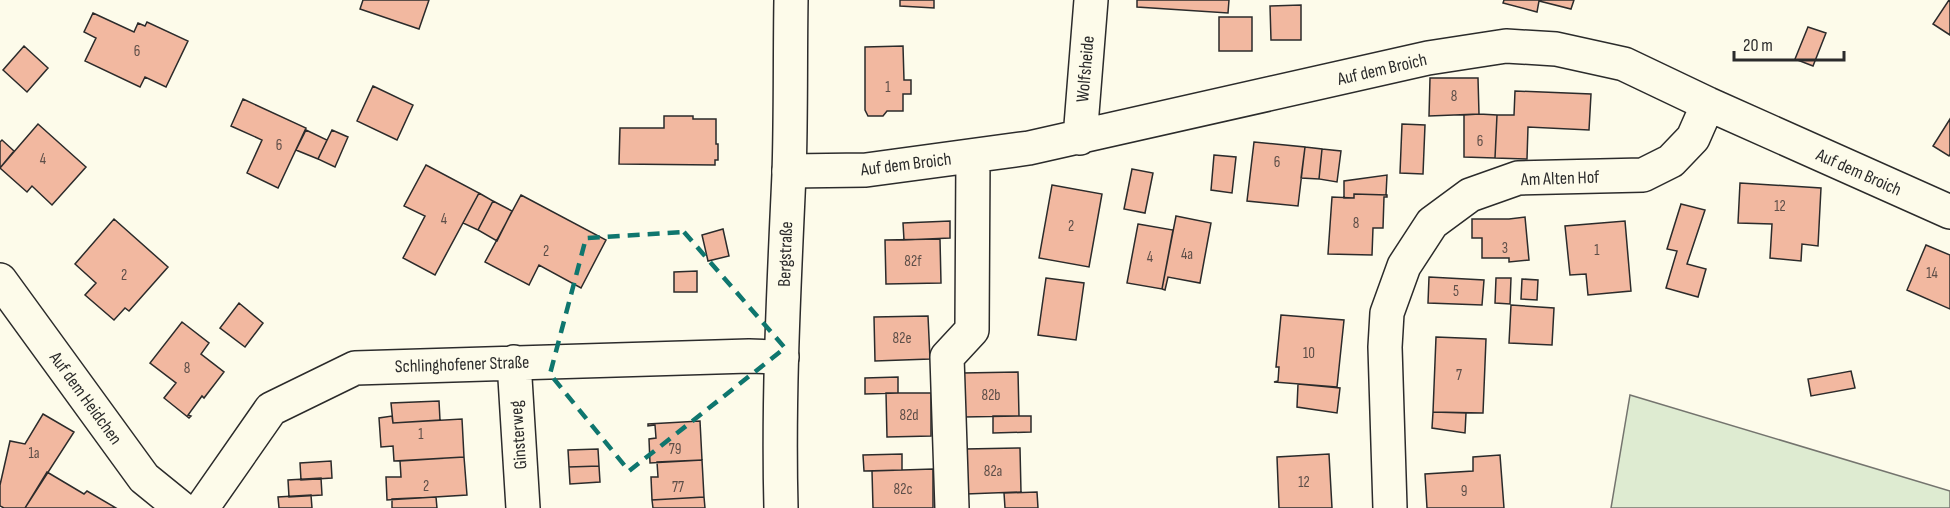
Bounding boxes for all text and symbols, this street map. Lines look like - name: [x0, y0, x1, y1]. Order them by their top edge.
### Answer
- scale bar: [1734, 24, 1844, 62]
- street label: Wolfsheide: [1072, 35, 1099, 103]
- text: 20 m: [1743, 35, 1773, 56]
- house number: 6: [134, 42, 140, 61]
- street label: Auf dem Broich: [1334, 49, 1429, 90]
- house number: 1: [885, 78, 891, 97]
- house number: 8: [1451, 87, 1457, 106]
- house number: 6: [1477, 132, 1483, 151]
- house number: 6: [276, 136, 282, 155]
- street label: Auf dem Broich: [1812, 144, 1905, 201]
- street label: Auf dem Broich: [859, 149, 953, 181]
- house number: 4: [40, 150, 46, 169]
- house number: 6: [1274, 153, 1280, 172]
- street label: Am Alten Hof: [1519, 167, 1600, 190]
- house number: 12: [1774, 197, 1786, 216]
- house number: 4: [441, 210, 447, 229]
- house number: 8: [1353, 214, 1359, 233]
- house number: 2: [1068, 217, 1074, 236]
- street label: Bergstraße: [774, 221, 797, 287]
- house number: 3: [1502, 239, 1508, 258]
- house number: 1: [1594, 241, 1600, 260]
- house number: 2: [543, 242, 549, 261]
- house number: 4a: [1181, 245, 1193, 264]
- house number: 4: [1147, 248, 1153, 267]
- house number: 82f: [904, 252, 922, 271]
- house number: 14: [1926, 264, 1938, 283]
- house number: 2: [121, 266, 127, 285]
- house number: 5: [1453, 282, 1459, 301]
- house number: 82e: [893, 329, 911, 348]
- house number: 10: [1303, 344, 1315, 363]
- street label: Auf dem Heidchen: [44, 347, 126, 449]
- street label: Schlinghofener Straße: [394, 352, 530, 377]
- house number: 8: [184, 359, 190, 378]
- house number: 7: [1456, 366, 1462, 385]
- house number: 82b: [981, 386, 1001, 405]
- street label: Ginsterweg: [506, 400, 531, 470]
- house number: 82d: [899, 406, 919, 425]
- house number: 1: [418, 425, 424, 444]
- house number: 79: [669, 440, 681, 459]
- house number: 1a: [28, 444, 40, 463]
- house number: 82a: [984, 462, 1003, 481]
- house number: 12: [1298, 473, 1310, 492]
- house number: 2: [423, 477, 429, 496]
- house number: 77: [672, 478, 684, 497]
- house number: 82c: [894, 480, 912, 499]
- house number: 9: [1461, 482, 1467, 501]

